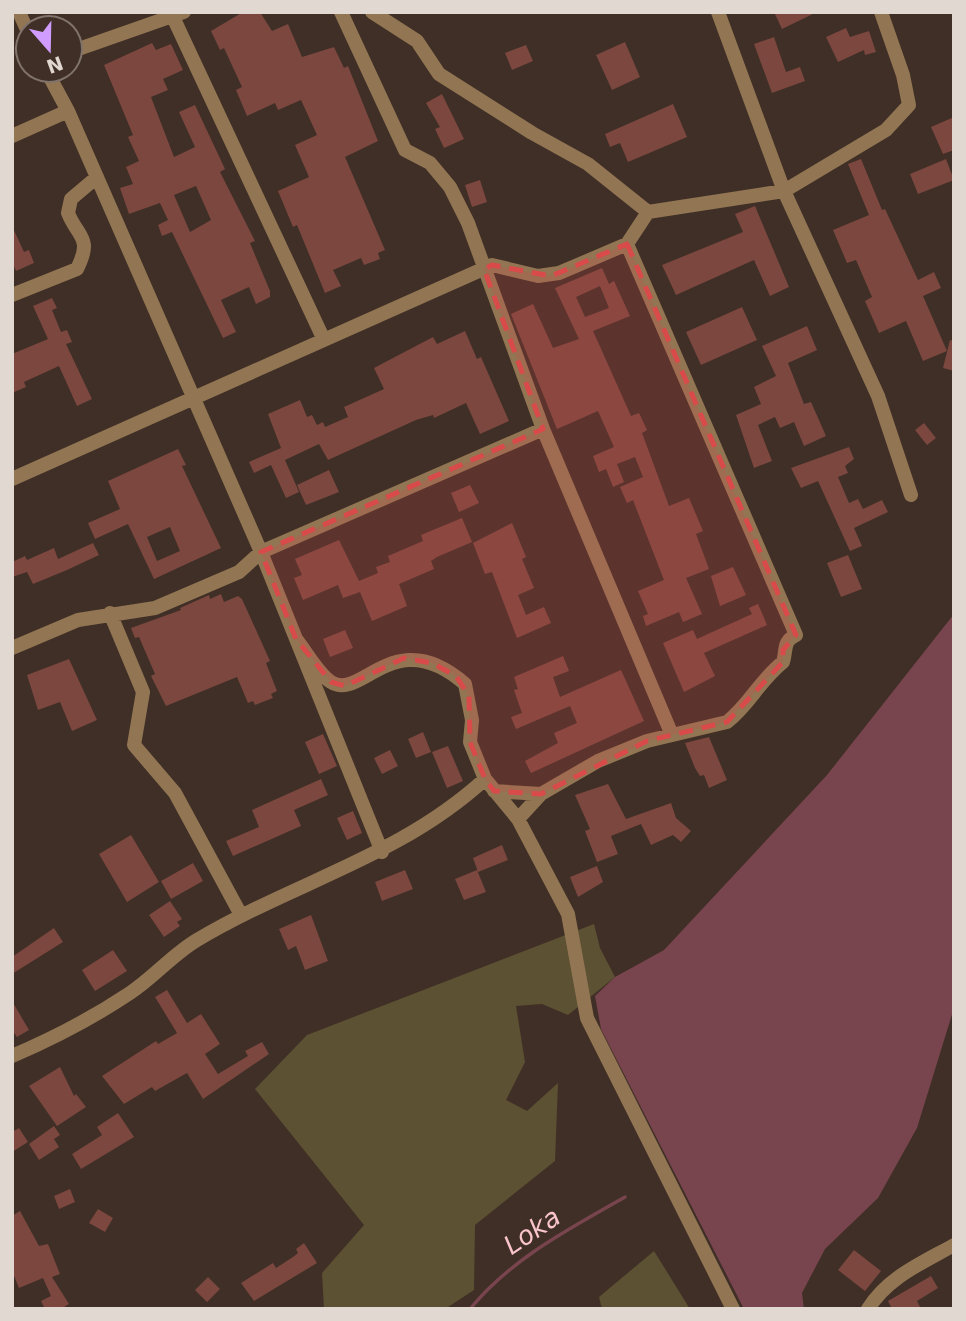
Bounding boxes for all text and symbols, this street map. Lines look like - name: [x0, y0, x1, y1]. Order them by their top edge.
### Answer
- north arrow: [14, 14, 84, 84]
- text: N: [44, 52, 66, 78]
- water label: Loka: [498, 1201, 566, 1261]

